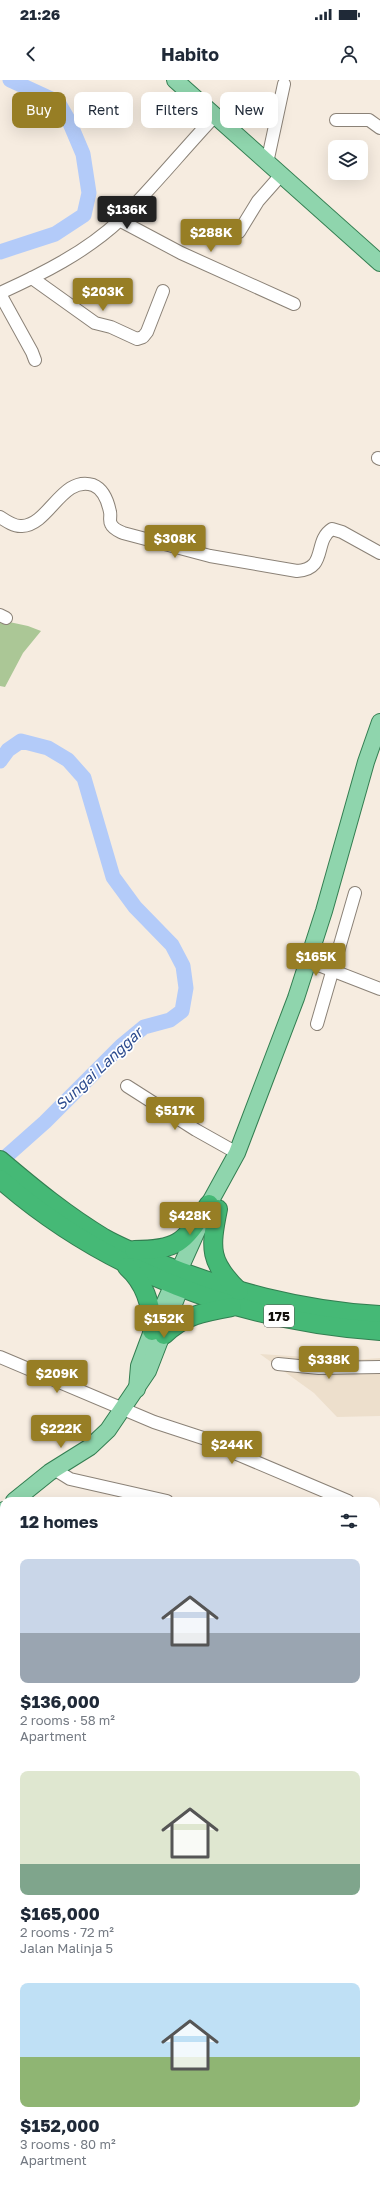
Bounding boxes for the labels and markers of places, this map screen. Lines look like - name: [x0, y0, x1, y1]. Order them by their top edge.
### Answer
- pin: $136K: [99, 196, 155, 230]
- pin: $288K: [183, 219, 239, 253]
- pin: $203K: [75, 278, 131, 312]
- pin: $308K: [147, 525, 203, 559]
- pin: $165K: [288, 943, 344, 977]
- pin: $517K: [147, 1097, 203, 1131]
- pin: $428K: [162, 1202, 218, 1236]
- pin: $152K: [136, 1305, 192, 1339]
- pin: $338K: [301, 1346, 357, 1380]
- pin: $209K: [29, 1360, 85, 1394]
- pin: $222K: [33, 1415, 89, 1449]
- pin: $244K: [204, 1431, 260, 1465]

